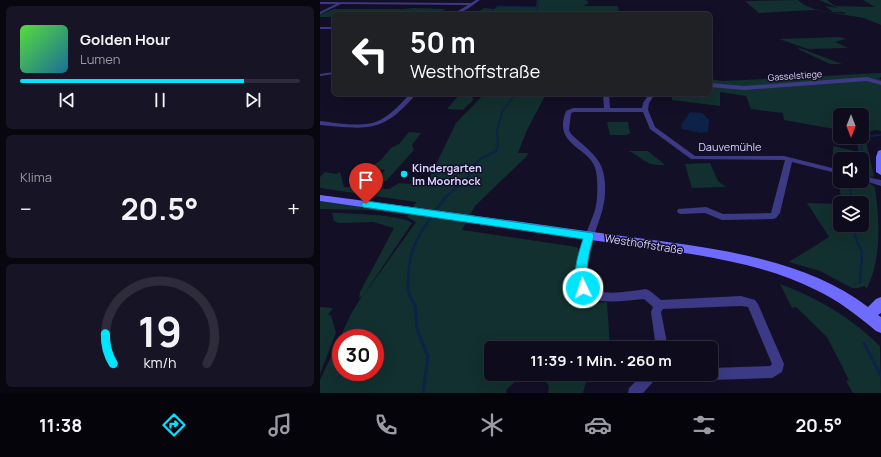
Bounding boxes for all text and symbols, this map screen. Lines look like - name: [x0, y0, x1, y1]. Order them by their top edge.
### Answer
- text: 50 m: [410, 23, 476, 61]
- icon: left: [344, 28, 396, 80]
- text: Golden Hour: [80, 29, 170, 50]
- text: Lumen: [80, 50, 120, 68]
- text: Westhoffstraße: [410, 59, 540, 83]
- street label: Gasselstiege: [767, 67, 823, 84]
- icon: previous: [56, 89, 78, 111]
- icon: pause: [149, 89, 171, 111]
- icon: next: [242, 89, 264, 111]
- north arrow: [833, 108, 869, 144]
- map controls: [833, 108, 869, 232]
- street label: Dauvemühle: [698, 139, 762, 154]
- button: sound: [833, 152, 869, 188]
- place label: Kindergarten Im Moorhock: [412, 160, 482, 188]
- pin: [349, 163, 383, 204]
- text: Klima: [20, 168, 52, 186]
- icon: arrive: [355, 169, 377, 191]
- marker: Kindergarten Im Moorhock: [399, 169, 409, 179]
- text: 20.5°: [121, 188, 199, 229]
- text: −: [20, 194, 32, 224]
- text: +: [287, 194, 300, 224]
- button: layers: [833, 196, 869, 232]
- street label: Westhoffstraße: [604, 230, 685, 257]
- position arrow: [562, 267, 604, 309]
- text: 19: [138, 302, 182, 358]
- speed limit sign: 30: [332, 329, 384, 381]
- text: 11:39 · 1 Min. · 260 m: [530, 350, 672, 371]
- text: km/h: [143, 352, 177, 371]
- icon: directions: [160, 411, 188, 439]
- icon: music: [266, 411, 294, 439]
- icon: phone: [372, 411, 400, 439]
- icon: climate: [478, 411, 506, 439]
- icon: car: [584, 411, 612, 439]
- icon: filters: [690, 411, 718, 439]
- text: 11:38: [39, 413, 82, 437]
- text: 20.5°: [795, 413, 842, 437]

